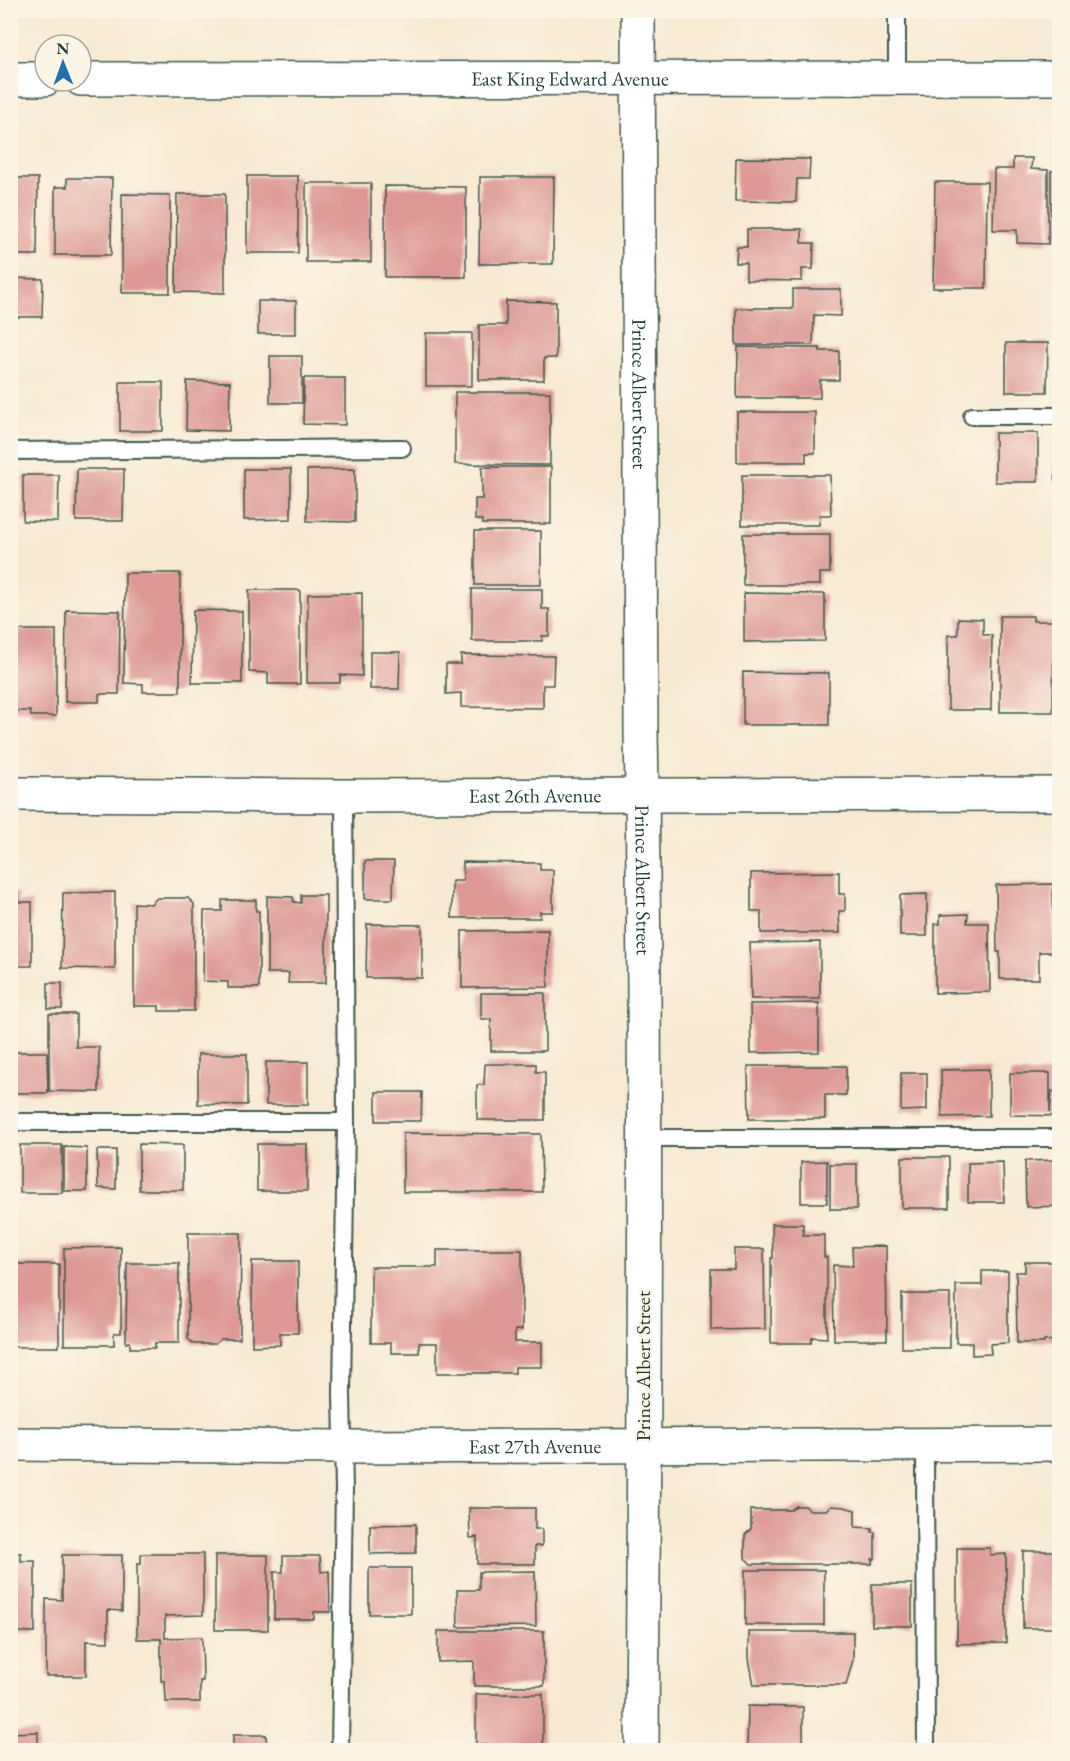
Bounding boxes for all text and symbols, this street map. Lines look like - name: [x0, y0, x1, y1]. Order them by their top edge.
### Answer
- north arrow: [33, 33, 93, 93]
- text: N: [56, 38, 69, 59]
- street label: East King Edward Avenue: [471, 65, 669, 92]
- street label: Prince Albert Street: [626, 319, 653, 470]
- street label: East 26th Avenue: [469, 782, 602, 809]
- street label: Prince Albert Street: [629, 805, 657, 956]
- street label: Prince Albert Street: [630, 1290, 656, 1441]
- street label: East 27th Avenue: [469, 1433, 602, 1459]

